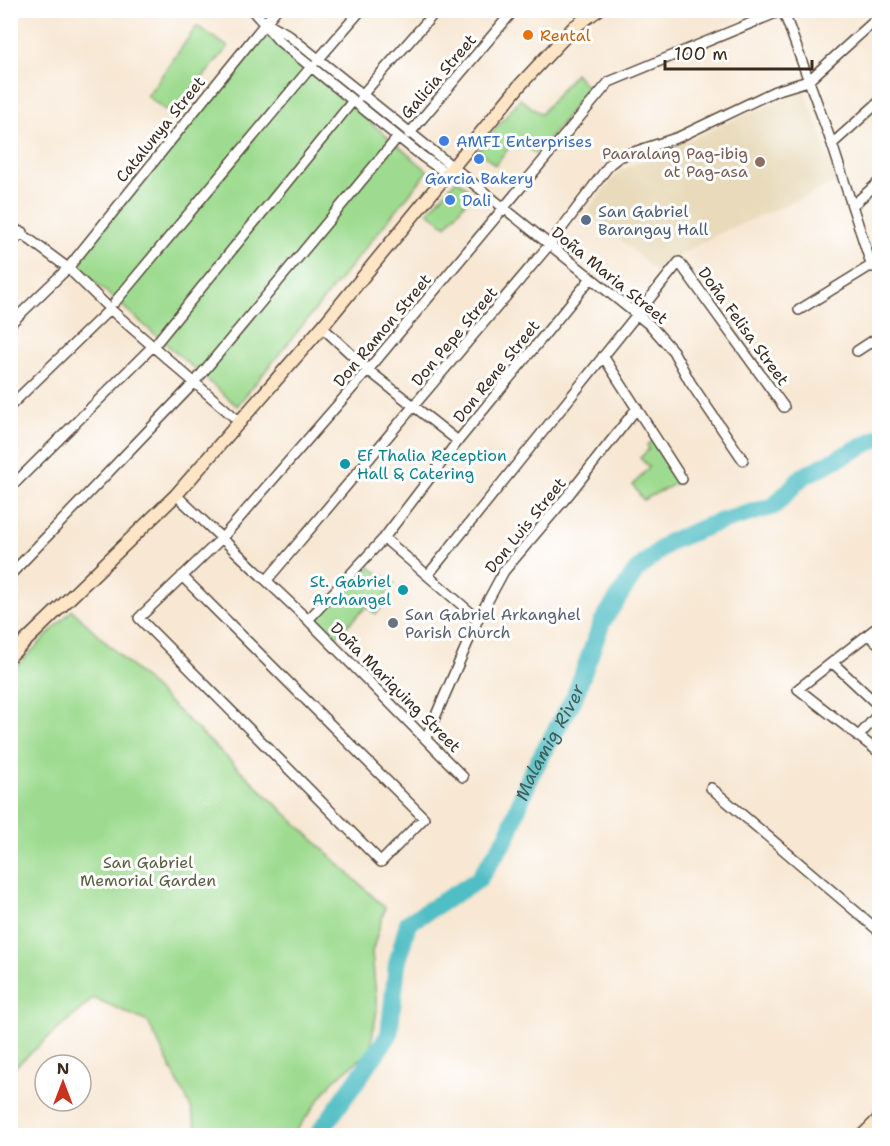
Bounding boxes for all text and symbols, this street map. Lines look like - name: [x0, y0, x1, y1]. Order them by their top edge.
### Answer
- place label: Rental: [540, 25, 591, 46]
- marker: Rental: [521, 28, 535, 42]
- street label: Galicia Street: [396, 30, 481, 123]
- scale bar: [665, 33, 812, 71]
- text: 100 m: [674, 42, 728, 66]
- street label: Catalunya Street: [111, 72, 210, 187]
- place label: AMFI Enterprises: [456, 131, 592, 152]
- marker: AMFI Enterprises: [437, 134, 451, 148]
- place label: Paaralang Pag-ibig at Pag-asa: [602, 143, 748, 182]
- marker: Garcia Bakery: [472, 152, 486, 166]
- marker: Paaralang Pag-ibig at Pag-asa: [753, 155, 767, 169]
- place label: Garcia Bakery: [425, 168, 533, 189]
- place label: Dali: [462, 190, 491, 211]
- marker: Dali: [443, 193, 457, 207]
- place label: San Gabriel Barangay Hall: [598, 201, 708, 240]
- marker: San Gabriel Barangay Hall: [579, 213, 593, 227]
- street label: Doña Maria Street: [547, 222, 672, 329]
- street label: Doña Felisa Street: [694, 263, 794, 390]
- street label: Don Ramon Street: [329, 269, 436, 391]
- street label: Don Pepe Street: [407, 282, 502, 390]
- street label: Don Rene Street: [449, 316, 544, 427]
- place label: Ef Thalia Reception Hall & Catering: [357, 445, 507, 484]
- marker: Ef Thalia Reception Hall & Catering: [338, 457, 352, 471]
- street label: Don Luis Street: [480, 473, 570, 577]
- place label: St. Gabriel Archangel: [310, 571, 391, 610]
- marker: St. Gabriel Archangel: [396, 583, 410, 597]
- place label: San Gabriel Arkanghel Parish Church: [405, 604, 581, 643]
- marker: San Gabriel Arkanghel Parish Church: [386, 616, 400, 630]
- street label: Doña Mariquing Street: [326, 618, 465, 757]
- water label: Malamig River: [510, 681, 590, 804]
- park label: San Gabriel Memorial Garden: [80, 852, 216, 891]
- north arrow: [33, 1053, 93, 1113]
- text: N: [57, 1058, 69, 1079]

